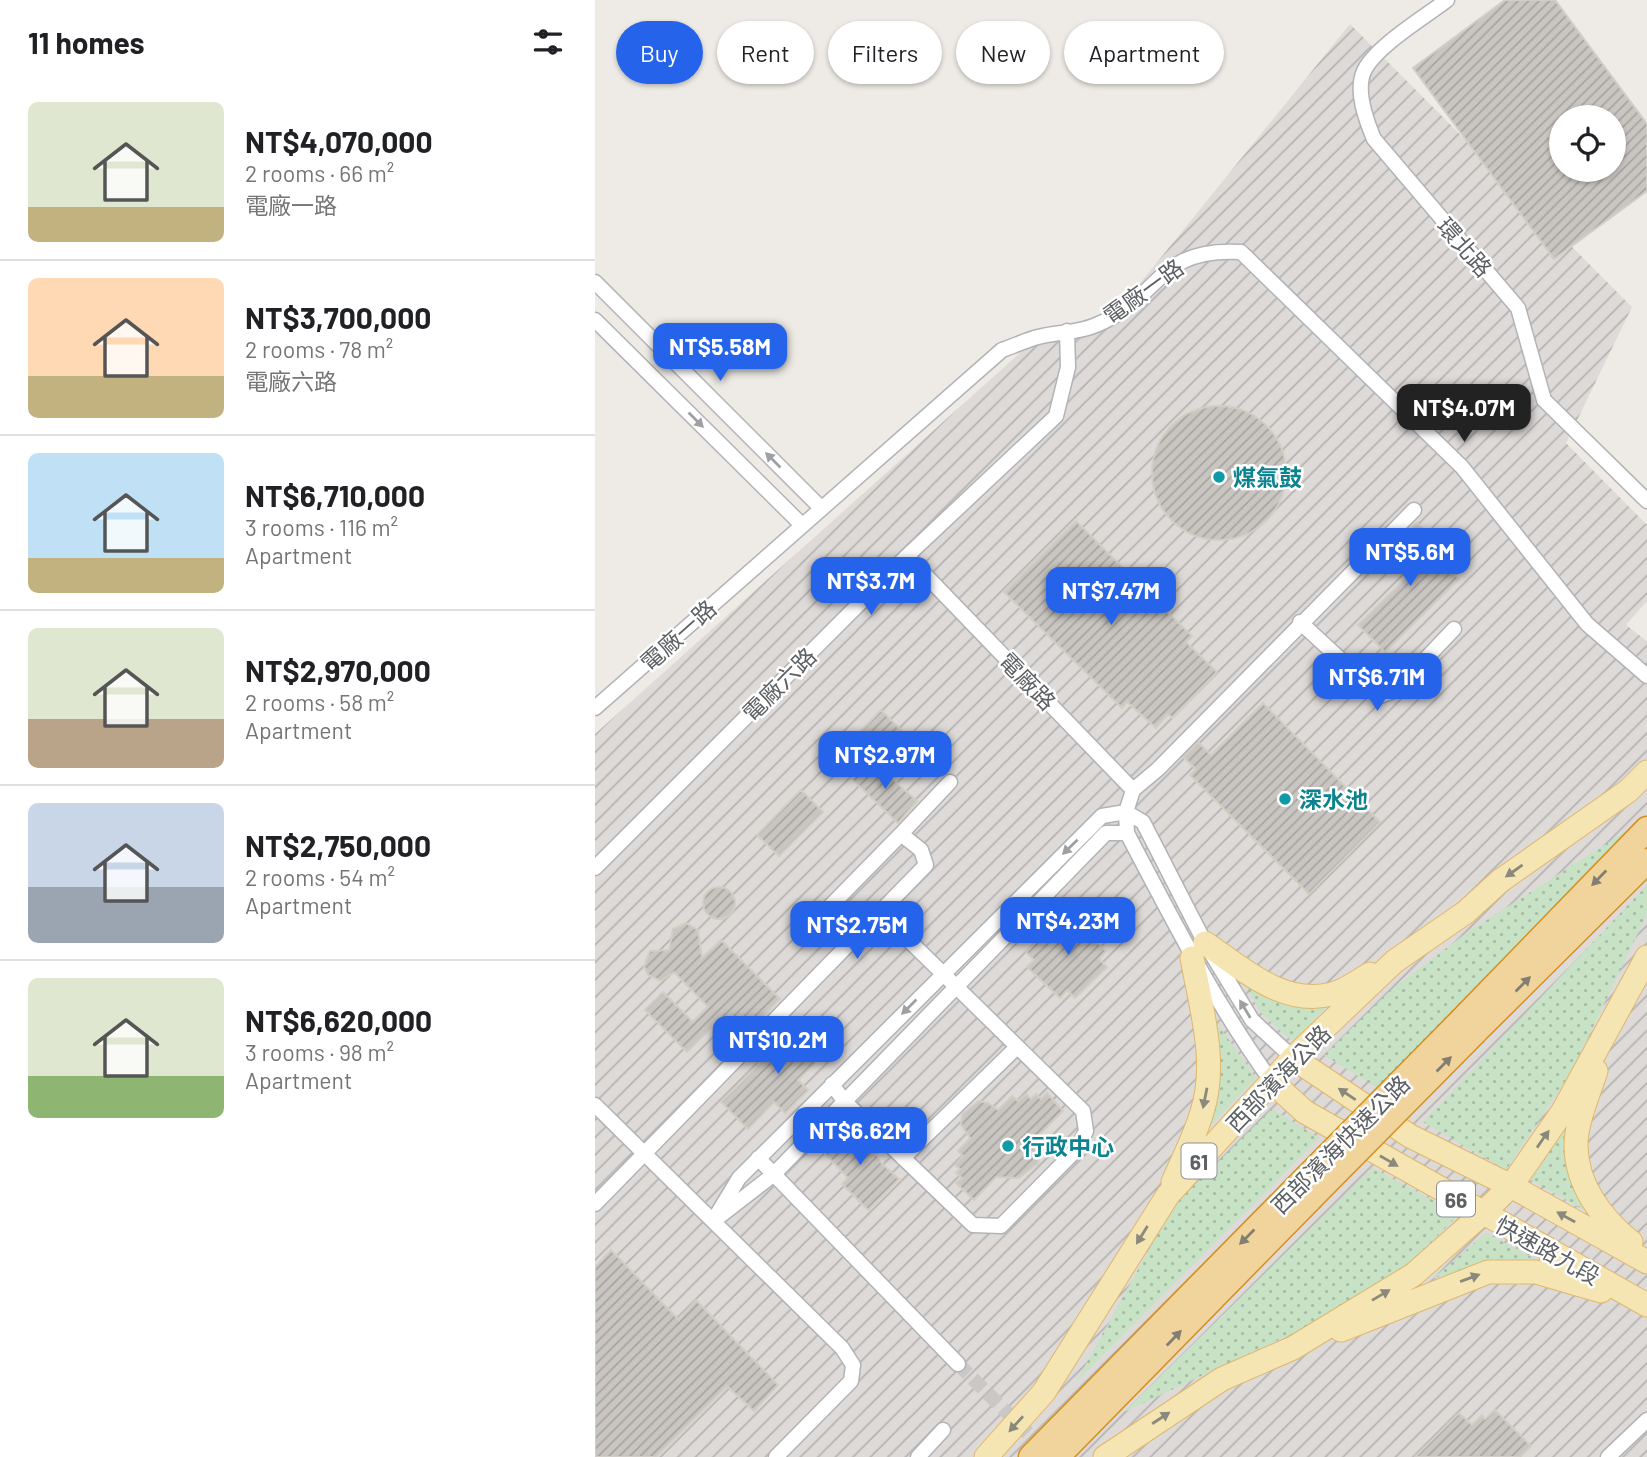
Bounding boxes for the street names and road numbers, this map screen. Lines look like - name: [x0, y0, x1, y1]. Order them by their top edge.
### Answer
- street label: 環北路: [1432, 212, 1498, 282]
- street label: 電廠一路: [1098, 253, 1188, 329]
- street label: 電廠一路: [634, 594, 722, 676]
- street label: 電廠六路: [737, 642, 821, 726]
- street label: 電廠路: [994, 646, 1062, 716]
- street label: 西部濱海公路: [1220, 1019, 1336, 1137]
- street label: 西部濱海快速公路: [1265, 1069, 1415, 1219]
- road number: 61: [1181, 1144, 1217, 1178]
- road number: 66: [1437, 1182, 1475, 1216]
- street label: 快速路九段: [1491, 1210, 1605, 1290]

